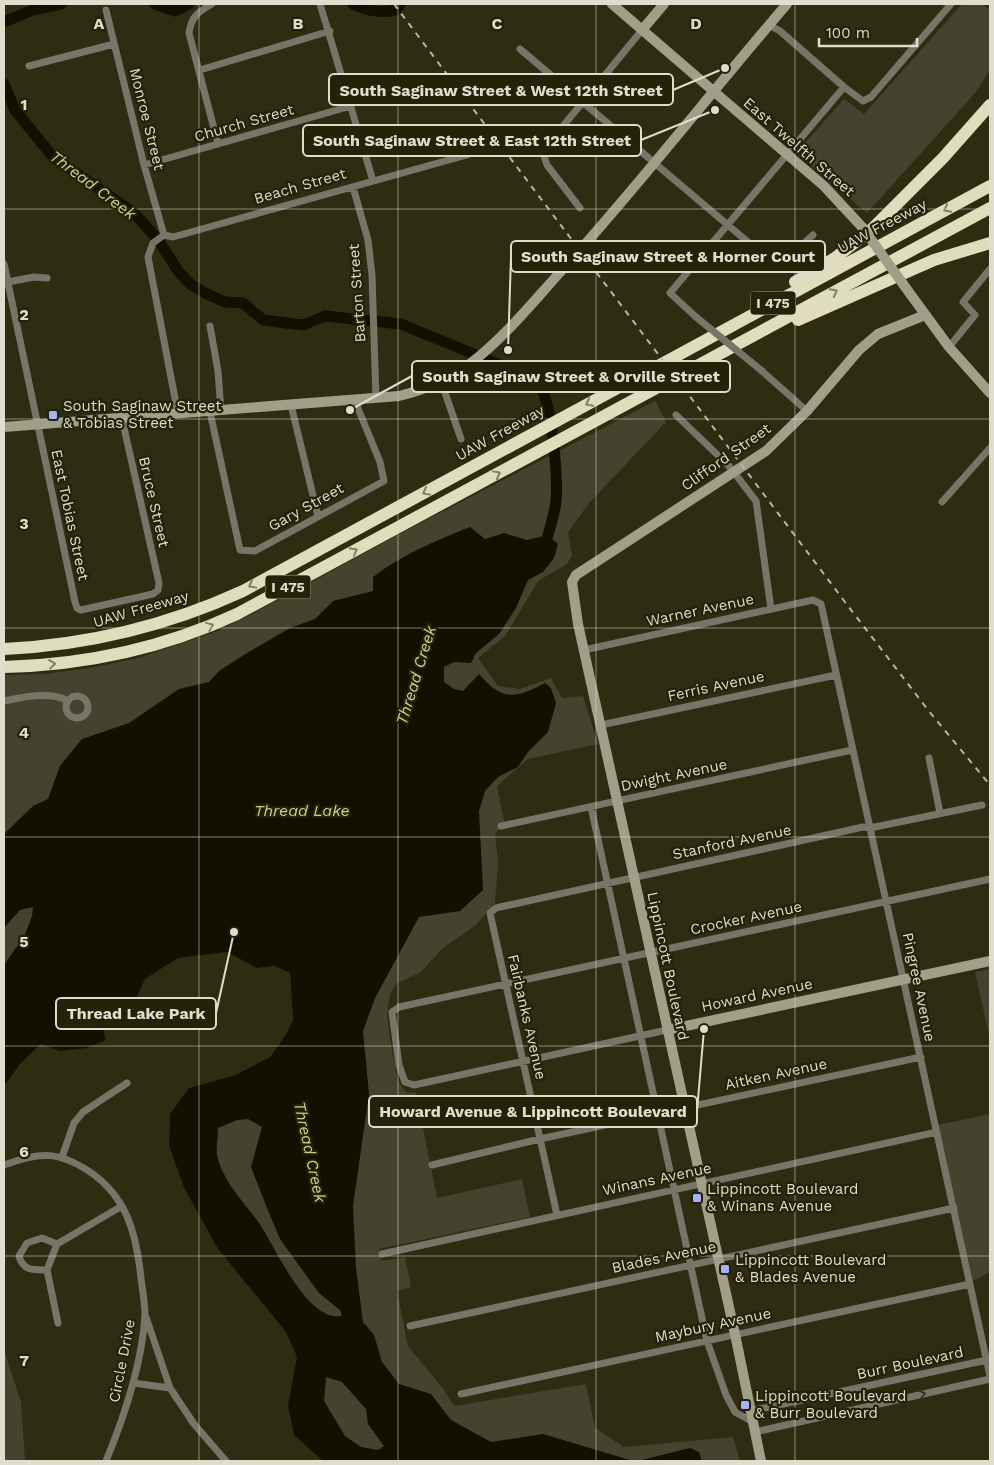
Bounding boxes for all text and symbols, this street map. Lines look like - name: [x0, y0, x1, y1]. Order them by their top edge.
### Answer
- text: A: [94, 14, 105, 33]
- text: B: [293, 14, 304, 33]
- text: C: [492, 14, 503, 33]
- text: D: [690, 14, 702, 33]
- scale bar: [819, 15, 916, 47]
- text: 100 m: [826, 24, 870, 42]
- street label: Monroe Street: [126, 66, 169, 173]
- callout: South Saginaw Street & West 12th Street: [329, 74, 673, 105]
- text: South Saginaw Street & West 12th Street: [340, 81, 662, 100]
- street label: East Twelfth Street: [740, 94, 859, 201]
- text: 1: [21, 95, 27, 114]
- street label: Church Street: [192, 100, 297, 146]
- callout: South Saginaw Street & East 12th Street: [303, 125, 641, 156]
- text: South Saginaw Street & East 12th Street: [313, 131, 631, 150]
- water label: Thread Creek: [46, 147, 141, 224]
- street label: Beach Street: [252, 164, 349, 208]
- street label: UAW Freeway: [834, 195, 930, 257]
- one-way arrow: [944, 203, 953, 213]
- callout: South Saginaw Street & Horner Court: [511, 241, 825, 272]
- street label: Barton Street: [345, 242, 369, 343]
- text: South Saginaw Street & Horner Court: [521, 247, 815, 266]
- one-way arrow: [829, 288, 838, 298]
- road number: I 475: [750, 292, 796, 314]
- text: 2: [19, 305, 29, 324]
- callout: South Saginaw Street & Orville Street: [412, 361, 730, 392]
- text: South Saginaw Street & Orville Street: [422, 367, 720, 386]
- place label: South Saginaw Street & Tobias Street: [63, 397, 222, 432]
- one-way arrow: [585, 397, 594, 407]
- street label: UAW Freeway: [453, 401, 548, 465]
- marker: South Saginaw Street & Tobias Street: [47, 409, 59, 421]
- street label: Clifford Street: [678, 419, 775, 494]
- street label: East Tobias Street: [47, 448, 93, 583]
- street label: Bruce Street: [135, 455, 173, 550]
- one-way arrow: [491, 470, 500, 480]
- street label: Gary Street: [265, 479, 347, 535]
- one-way arrow: [422, 485, 431, 495]
- text: 3: [19, 514, 29, 533]
- one-way arrow: [349, 548, 358, 558]
- road number: I 475: [266, 576, 310, 598]
- one-way arrow: [249, 579, 258, 589]
- street label: UAW Freeway: [91, 587, 191, 631]
- street label: Warner Avenue: [644, 590, 756, 630]
- one-way arrow: [205, 622, 214, 632]
- water label: Thread Creek: [392, 622, 440, 727]
- one-way arrow: [49, 659, 57, 670]
- street label: Ferris Avenue: [666, 667, 766, 705]
- text: 4: [19, 723, 29, 742]
- street label: Dwight Avenue: [619, 755, 729, 795]
- water label: Thread Lake: [254, 801, 350, 820]
- street label: Stanford Avenue: [671, 821, 793, 863]
- street label: Lippincott Boulevard: [643, 890, 693, 1042]
- street label: Crocker Avenue: [688, 897, 804, 939]
- street label: Pingree Avenue: [899, 931, 939, 1043]
- text: 5: [19, 932, 29, 951]
- street label: Fairbanks Avenue: [504, 953, 550, 1081]
- street label: Howard Avenue: [700, 974, 814, 1016]
- callout: Thread Lake Park: [56, 998, 216, 1029]
- text: Thread Lake Park: [66, 1004, 206, 1023]
- street label: Aitken Avenue: [723, 1054, 829, 1094]
- callout: Howard Avenue & Lippincott Boulevard: [369, 1096, 697, 1127]
- water label: Thread Creek: [290, 1100, 330, 1205]
- text: Howard Avenue & Lippincott Boulevard: [379, 1102, 687, 1121]
- text: 6: [19, 1142, 29, 1161]
- street label: Winans Avenue: [601, 1159, 713, 1199]
- place label: Lippincott Boulevard & Winans Avenue: [707, 1180, 859, 1215]
- marker: Lippincott Boulevard & Winans Avenue: [691, 1192, 703, 1204]
- street label: Blades Avenue: [610, 1237, 718, 1277]
- place label: Lippincott Boulevard & Blades Avenue: [735, 1251, 887, 1286]
- marker: Lippincott Boulevard & Blades Avenue: [719, 1263, 731, 1275]
- street label: Maybury Avenue: [653, 1304, 773, 1346]
- street label: Circle Drive: [105, 1318, 139, 1404]
- street label: Burr Boulevard: [855, 1343, 965, 1383]
- text: 7: [19, 1351, 29, 1370]
- place label: Lippincott Boulevard & Burr Boulevard: [755, 1387, 907, 1422]
- one-way arrow: [918, 1389, 927, 1400]
- marker: Lippincott Boulevard & Burr Boulevard: [739, 1399, 751, 1411]

